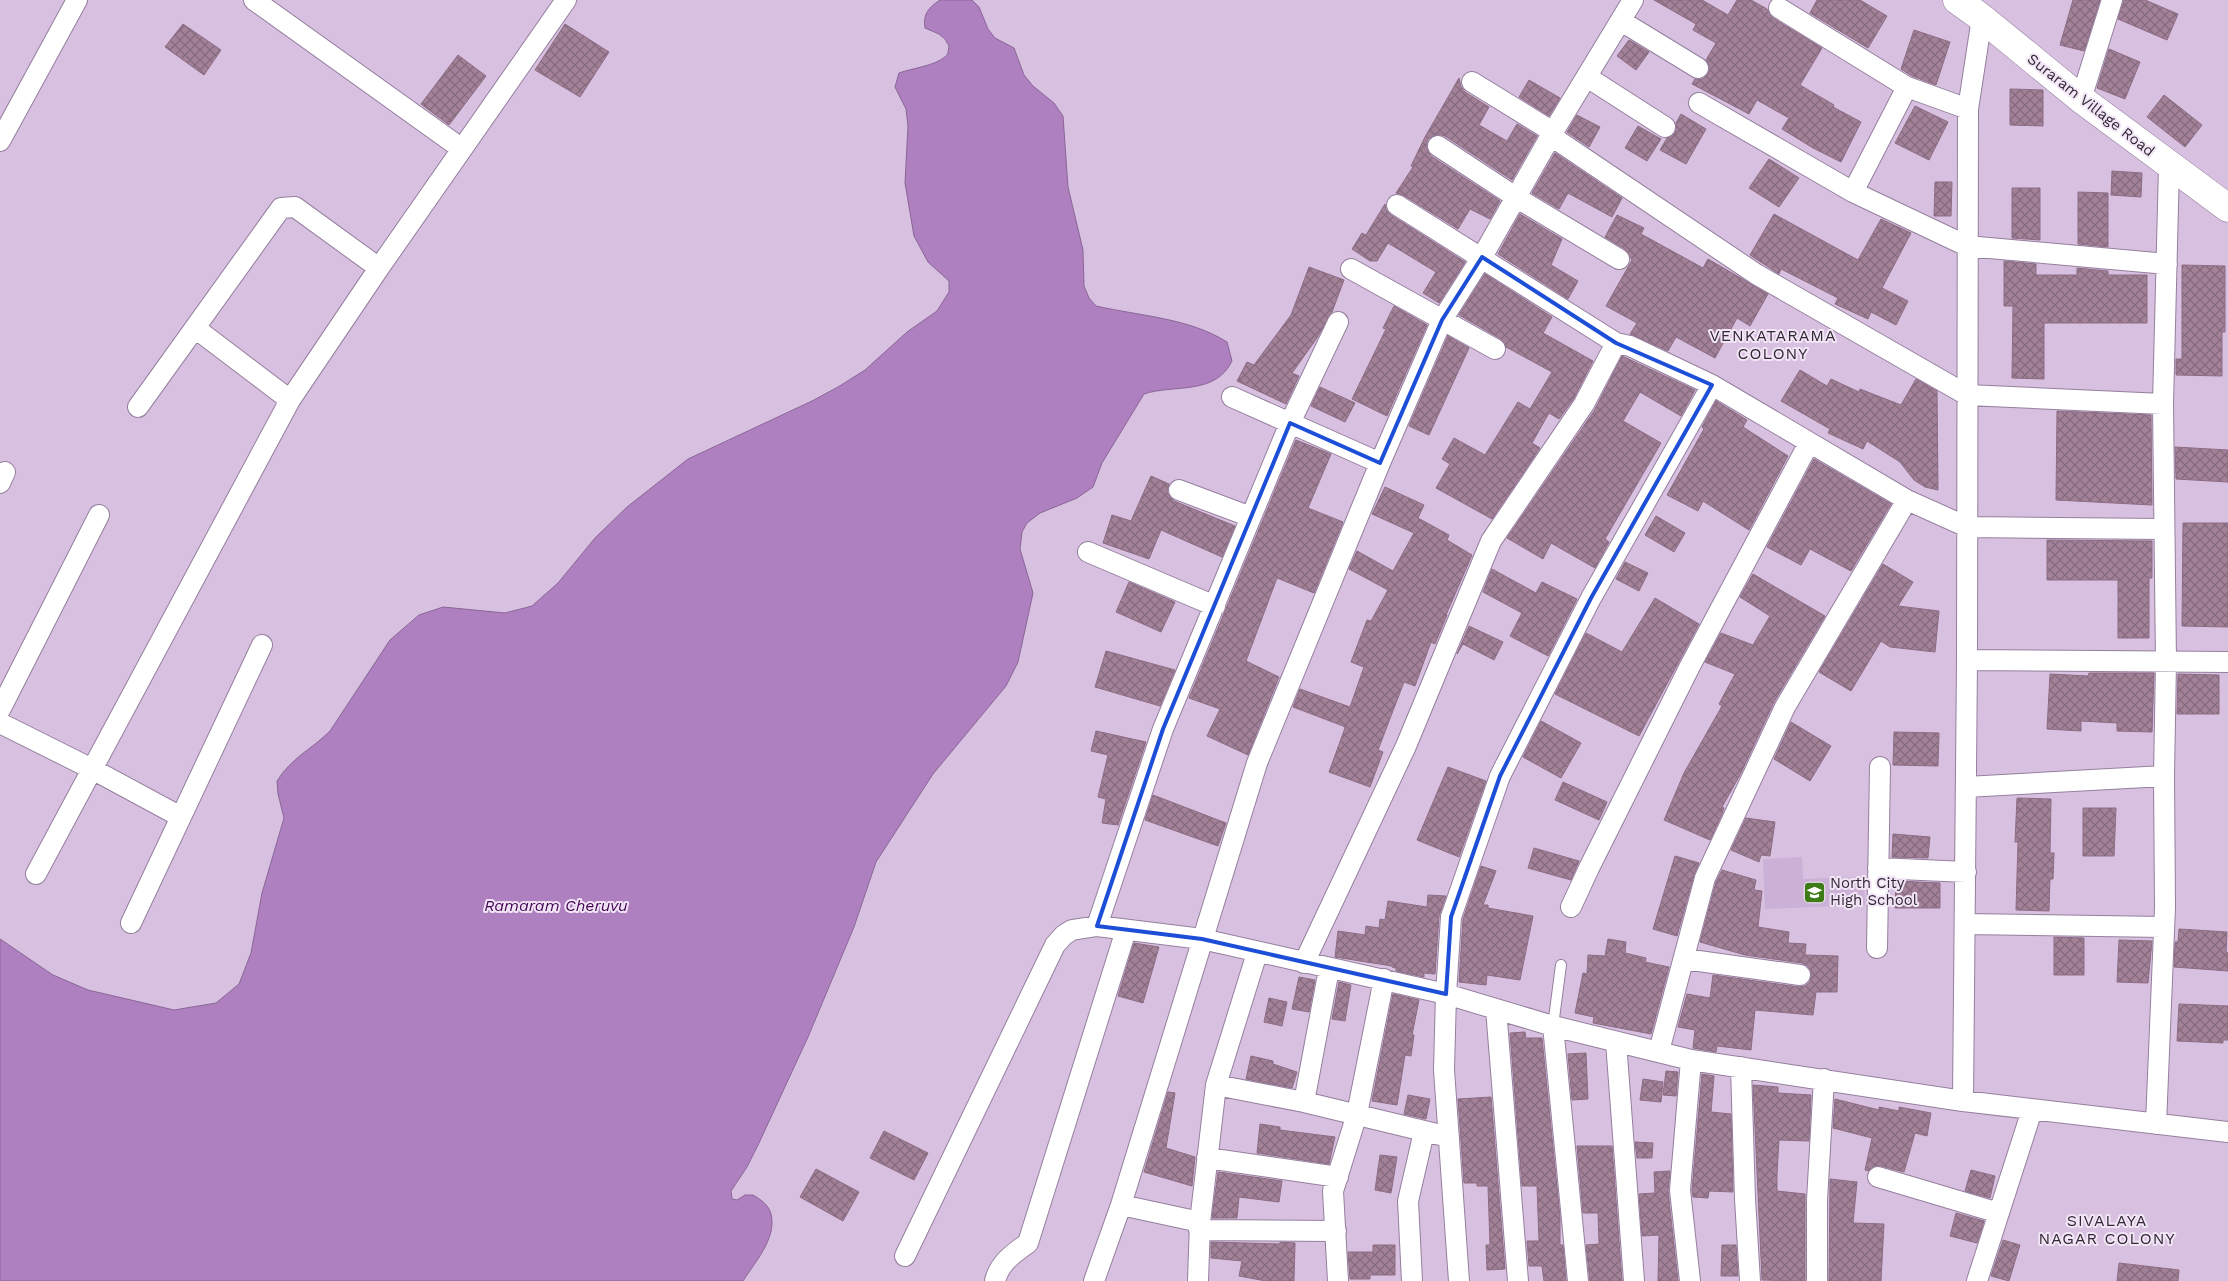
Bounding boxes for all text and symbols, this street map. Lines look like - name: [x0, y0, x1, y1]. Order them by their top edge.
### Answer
- street label: Suraram Village Road: [2024, 50, 2158, 160]
- district label: VENKATARAMA COLONY: [1709, 326, 1837, 363]
- place label: North City High School: [1830, 874, 1918, 909]
- school or university icon: North City High School: [1802, 880, 1826, 904]
- water label: Ramaram Cheruvu: [484, 896, 628, 915]
- district label: SIVALAYA NAGAR COLONY: [2038, 1211, 2176, 1248]

